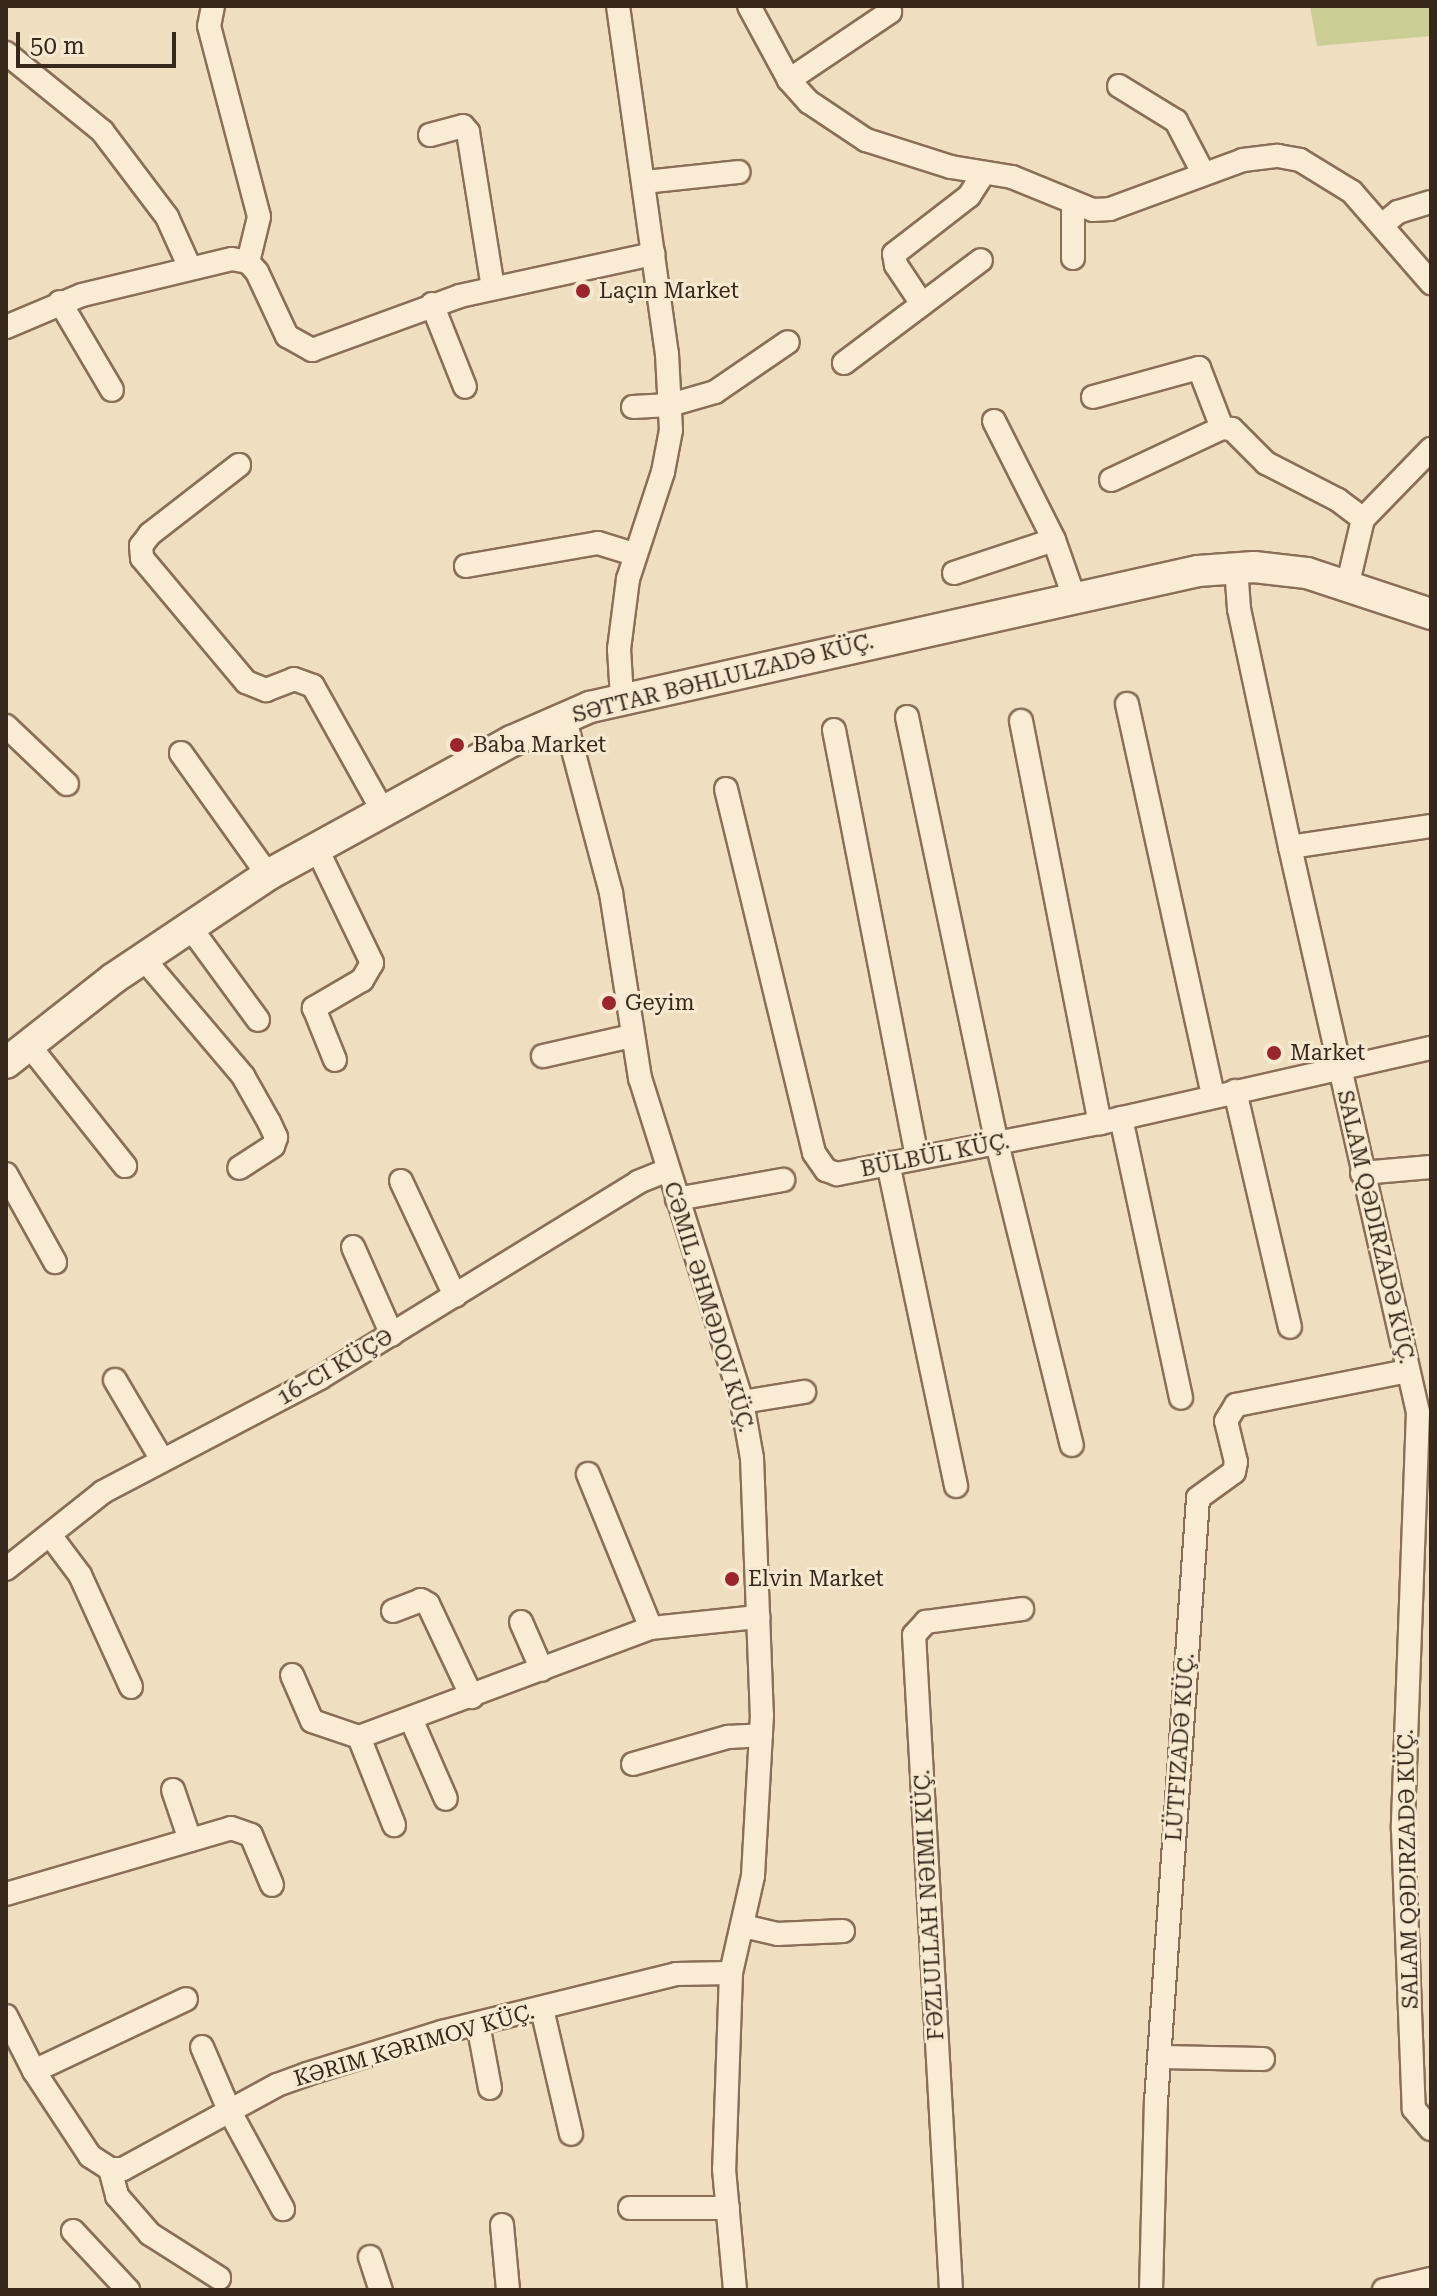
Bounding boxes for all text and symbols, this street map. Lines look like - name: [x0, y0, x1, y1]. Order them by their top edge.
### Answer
- scale bar: [20, 16, 180, 66]
- text: 50 m: [30, 32, 85, 60]
- place label: Laçın Market: [599, 278, 739, 304]
- marker: Laçın Market: [574, 282, 592, 300]
- street label: SƏTTAR BƏHLULZADƏ KÜÇ.: [570, 628, 876, 728]
- place label: Baba Market: [473, 732, 606, 758]
- marker: Baba Market: [448, 736, 466, 754]
- place label: Geyim: [625, 990, 694, 1016]
- marker: Geyim: [600, 994, 618, 1012]
- place label: Market: [1290, 1040, 1365, 1066]
- marker: Market: [1265, 1044, 1283, 1062]
- street label: SALAM QƏDIRZADƏ KÜÇ.: [1332, 1088, 1420, 1366]
- street label: BÜLBÜL KÜÇ.: [858, 1128, 1012, 1182]
- street label: CƏMIL ƏHMƏDOV KÜÇ.: [658, 1179, 760, 1435]
- street label: 16-CI KÜÇƏ: [272, 1323, 398, 1411]
- place label: Elvin Market: [748, 1566, 884, 1592]
- marker: Elvin Market: [723, 1570, 741, 1588]
- street label: LÜTFIZADƏ KÜÇ.: [1160, 1652, 1200, 1842]
- street label: SALAM QƏDIRZADƏ KÜÇ.: [1392, 1729, 1424, 2009]
- street label: FƏZLULLAH NƏIMI KÜÇ.: [909, 1769, 949, 2041]
- street label: KƏRIM KƏRIMOV KÜÇ.: [291, 1998, 537, 2092]

